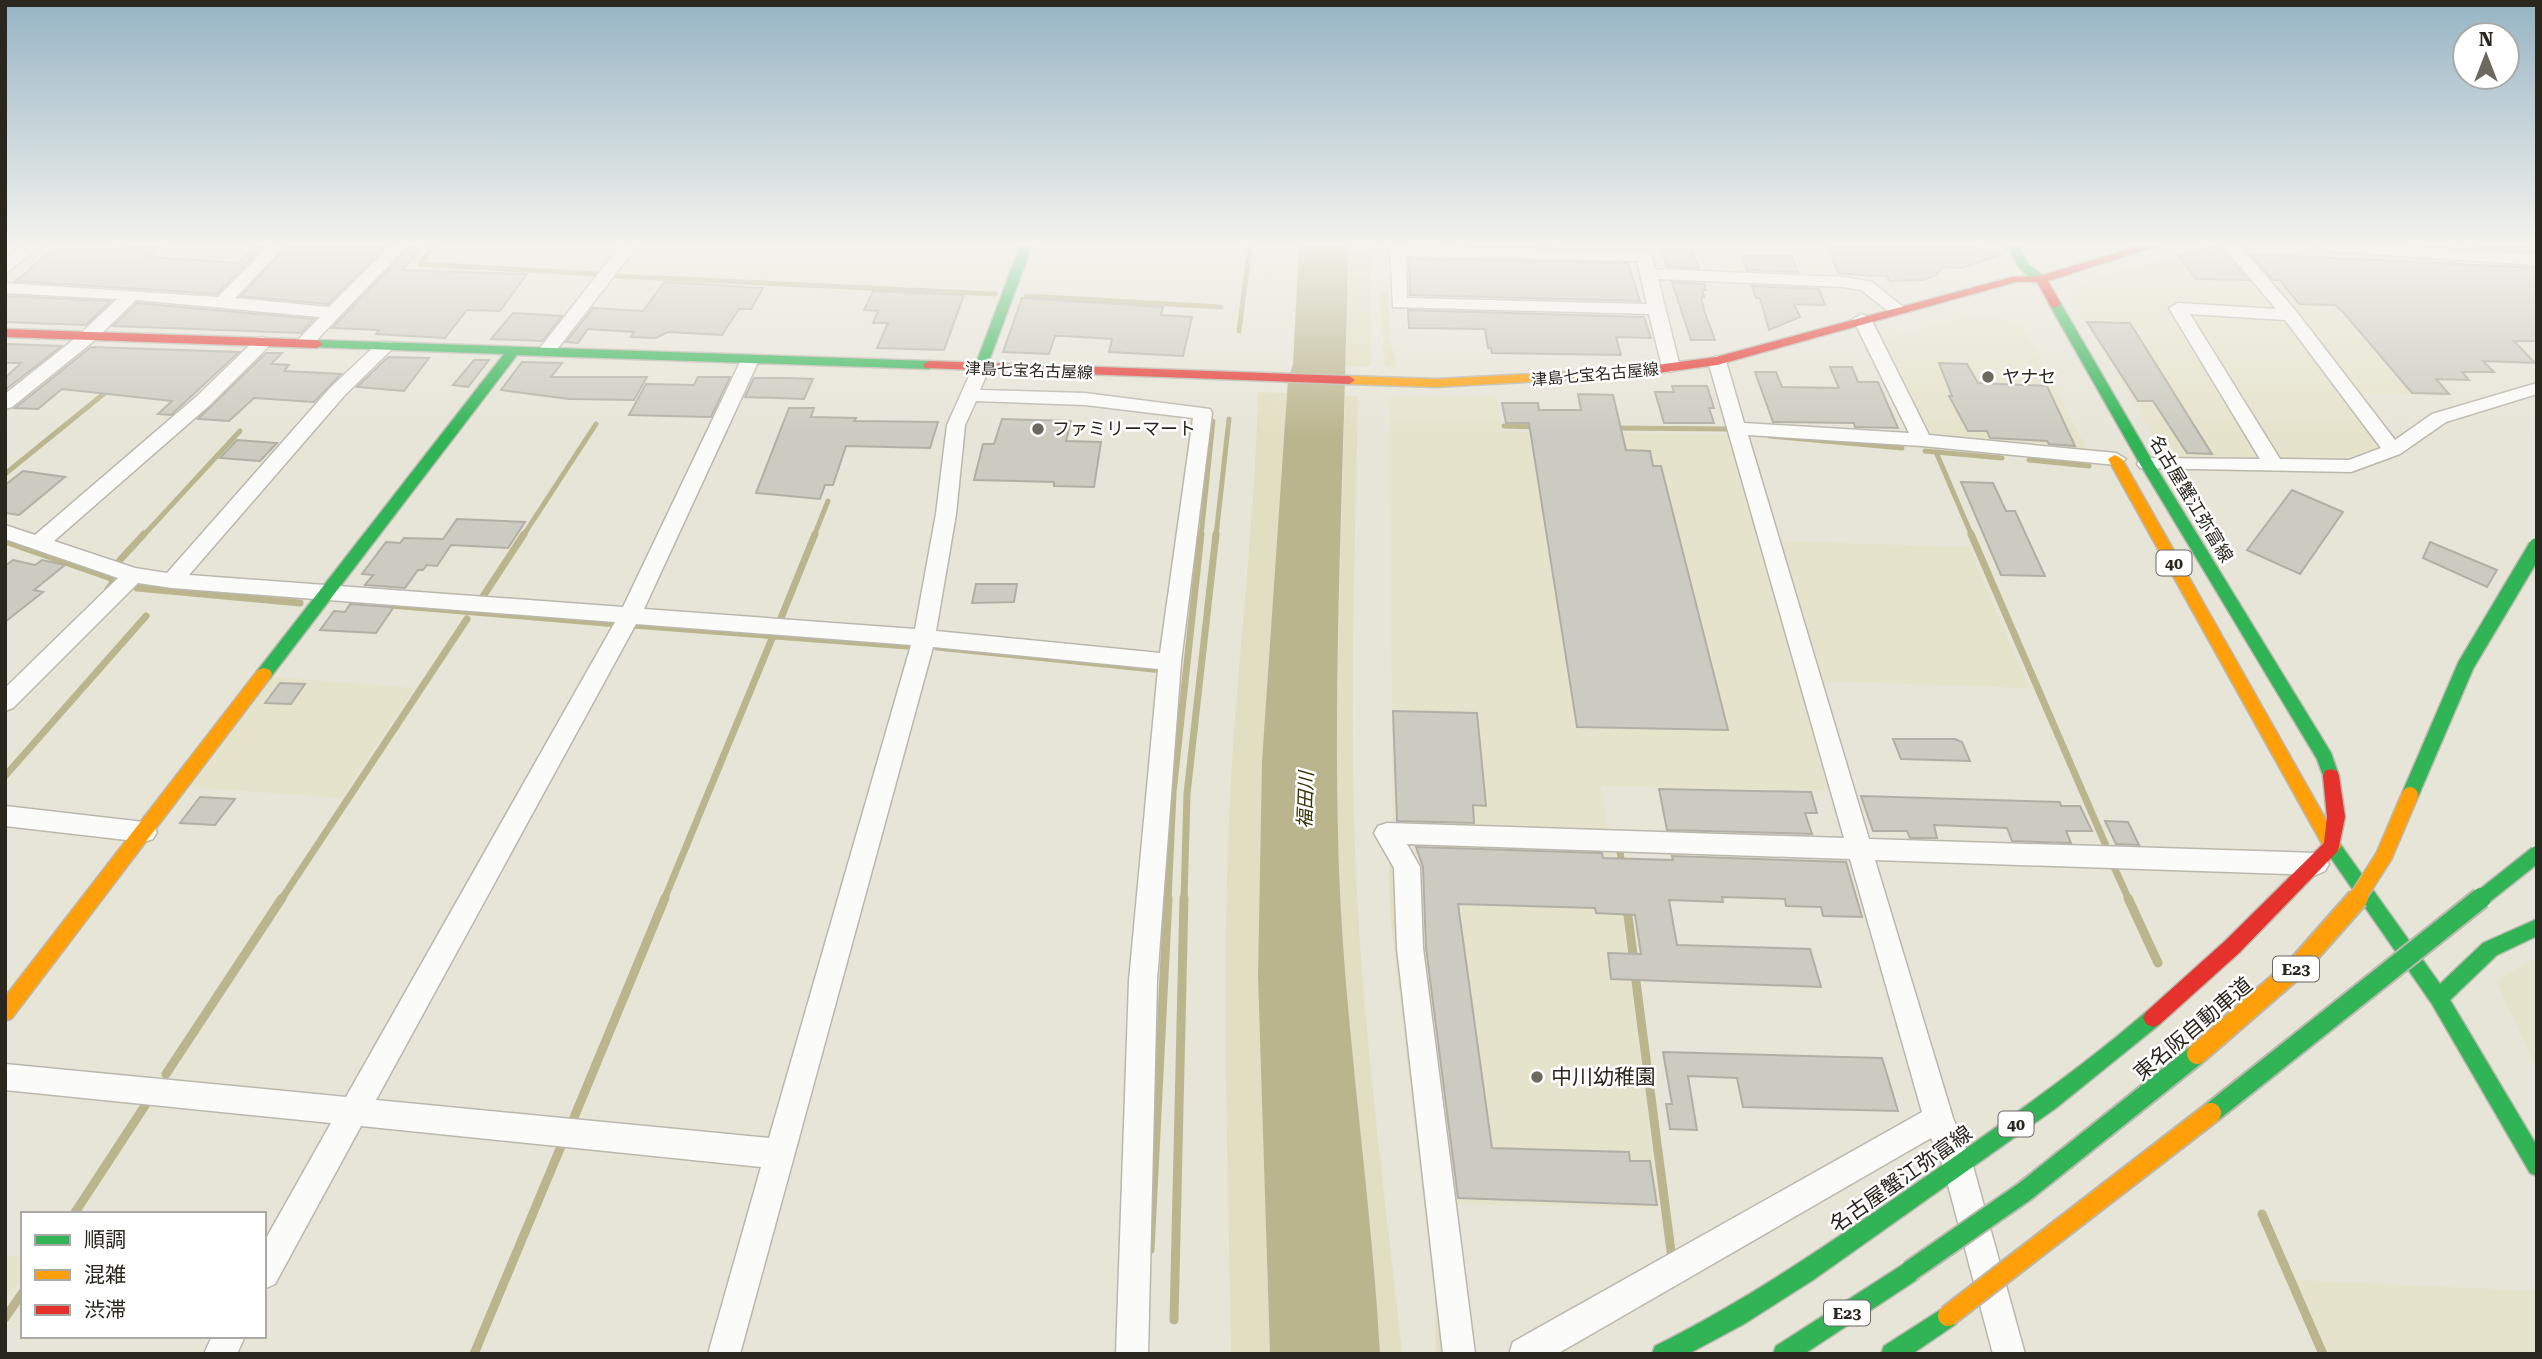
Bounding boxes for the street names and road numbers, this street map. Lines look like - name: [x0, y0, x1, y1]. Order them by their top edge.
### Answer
- street label: 津島七宝名古屋線: [965, 359, 1093, 382]
- street label: 津島七宝名古屋線: [1530, 359, 1660, 390]
- street label: 名古屋蟹江弥富線: [2145, 432, 2238, 566]
- road number: 40: [2156, 550, 2192, 576]
- road number: E23: [2273, 956, 2319, 981]
- street label: 東名阪自動車道: [2129, 973, 2257, 1085]
- road number: 40: [1998, 1112, 2034, 1136]
- street label: 名古屋蟹江弥富線: [1825, 1121, 1977, 1237]
- road number: E23: [1824, 1301, 1870, 1326]

